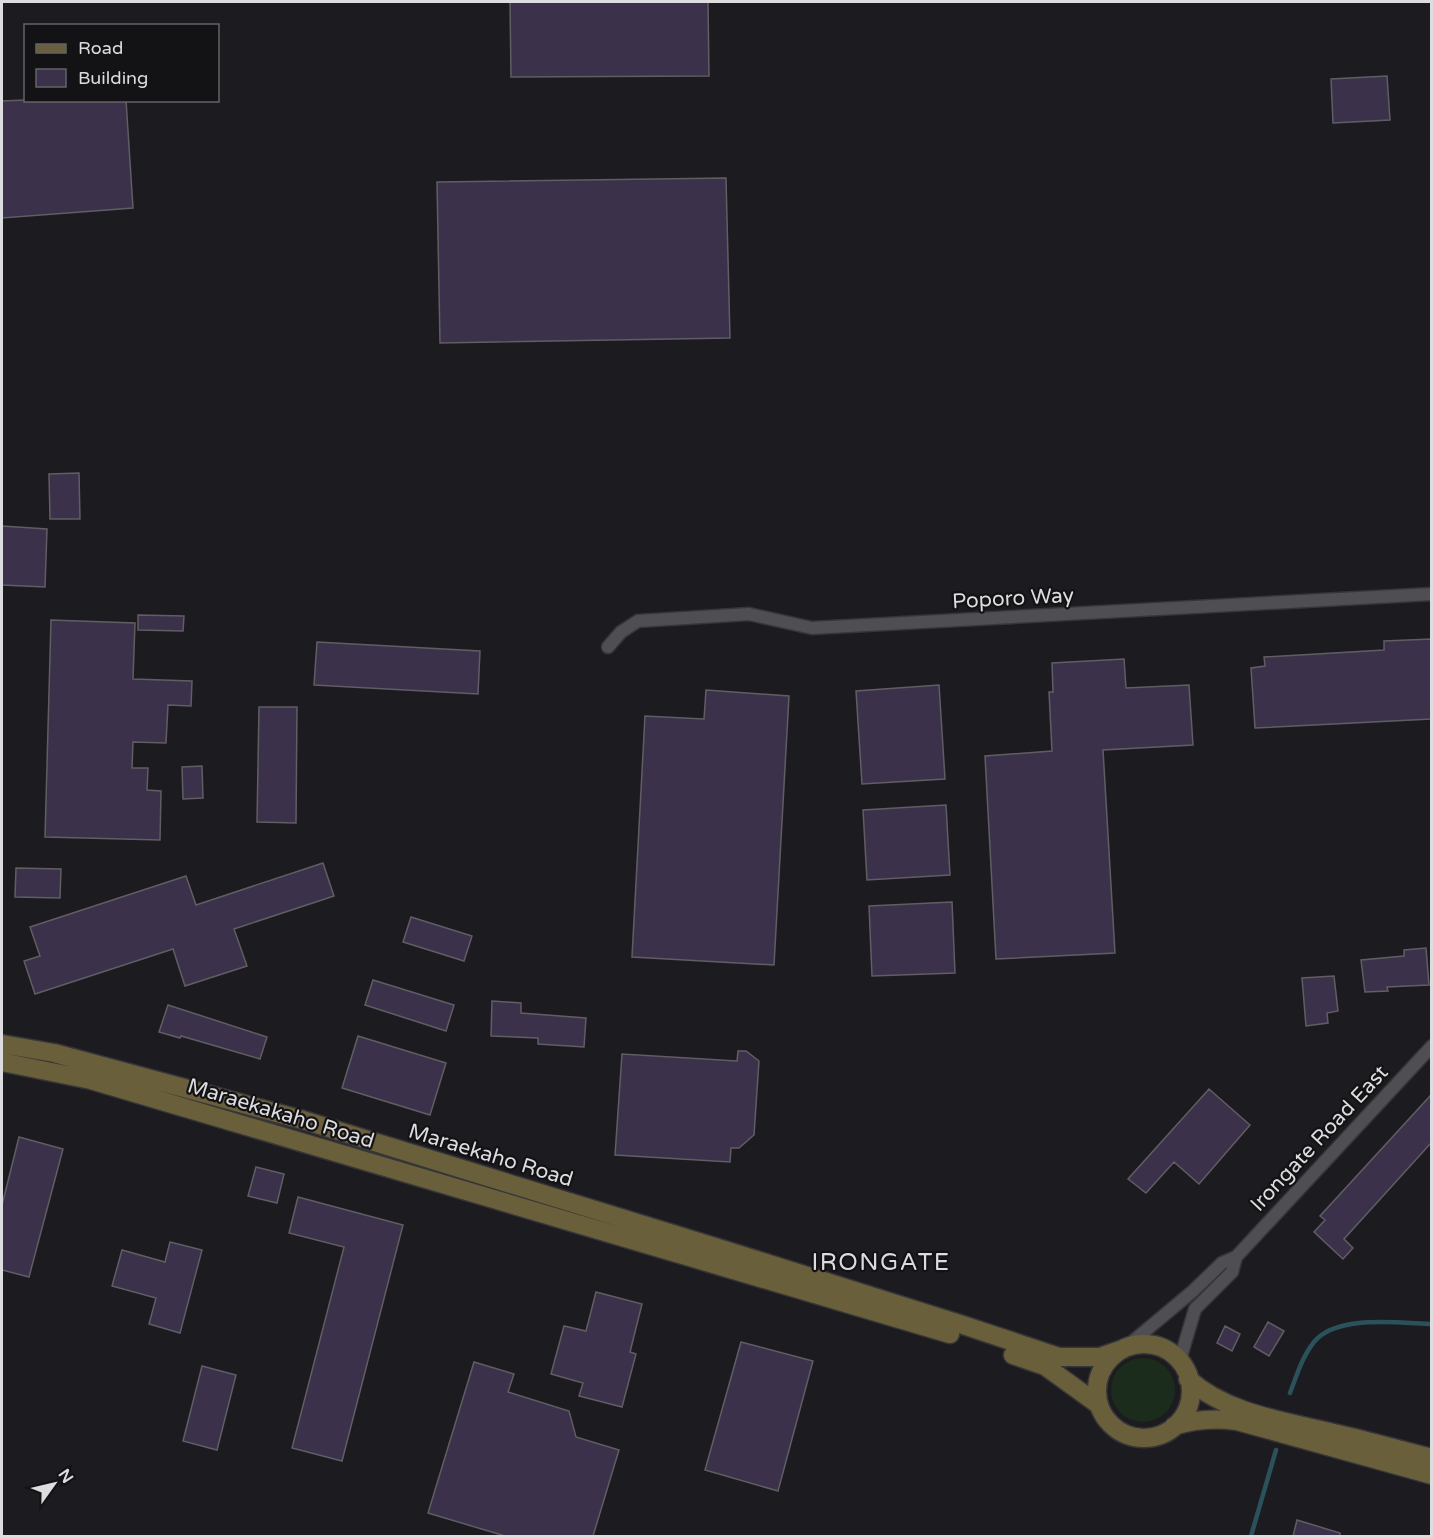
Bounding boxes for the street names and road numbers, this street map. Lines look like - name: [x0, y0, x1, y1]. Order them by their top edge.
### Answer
- street label: Poporo Way: [952, 583, 1075, 614]
- street label: Irongate Road East: [1245, 1060, 1393, 1216]
- street label: Maraekakaho Road: [185, 1073, 377, 1154]
- street label: Maraekaho Road: [406, 1119, 576, 1192]

